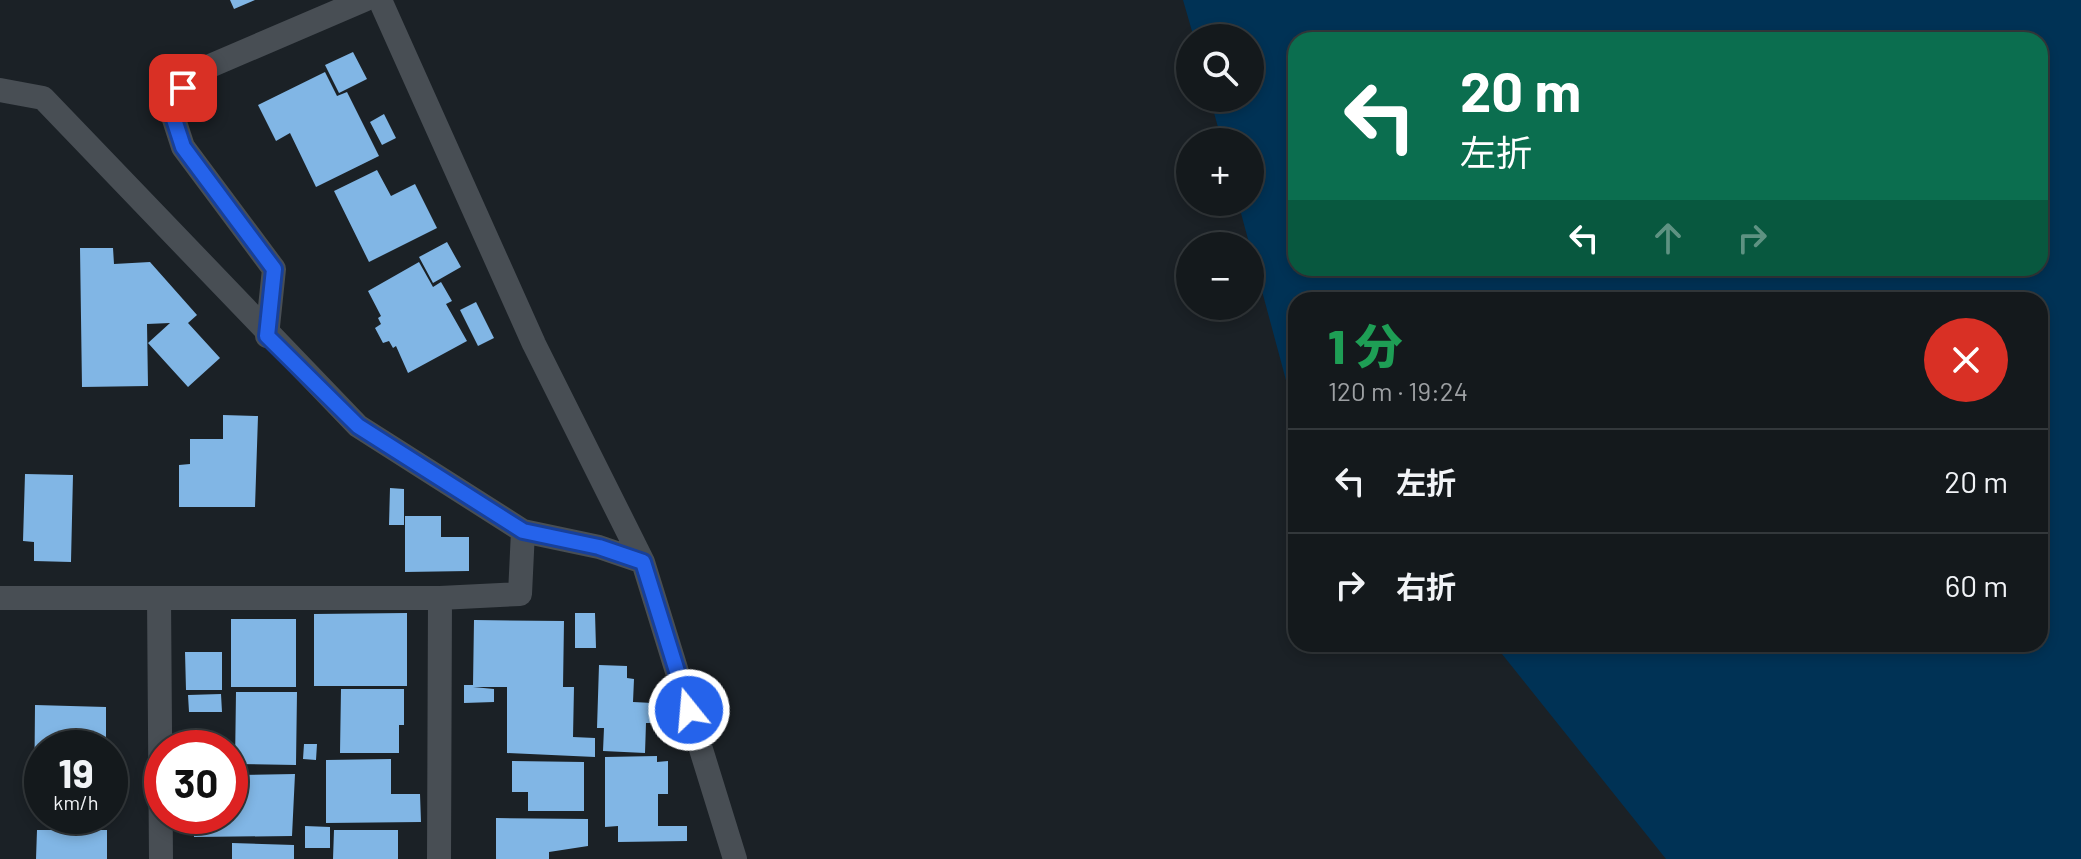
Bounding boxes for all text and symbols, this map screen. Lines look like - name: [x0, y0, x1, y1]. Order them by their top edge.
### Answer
- map controls: [1176, 24, 1264, 320]
- button: search: [1176, 24, 1264, 112]
- pin: [149, 54, 217, 122]
- text: 20 m: [1460, 56, 1581, 123]
- icon: left: [1328, 64, 1432, 168]
- icon: arrive: [161, 66, 205, 110]
- button: +: [1176, 128, 1264, 216]
- text: 左折: [1460, 130, 1532, 173]
- icon: left: [1562, 216, 1606, 260]
- icon: ahead: [1646, 216, 1690, 260]
- icon: right: [1730, 216, 1774, 260]
- button: −: [1176, 232, 1264, 320]
- text: 1 分: [1328, 316, 1403, 374]
- button: close: [1924, 318, 2008, 402]
- text: 120 m · 19:24: [1328, 375, 1468, 406]
- icon: left: [1328, 459, 1372, 503]
- text: 20 m: [1944, 463, 2008, 499]
- text: 左折: [1396, 464, 1456, 500]
- icon: right: [1328, 563, 1372, 607]
- text: 60 m: [1945, 567, 2008, 603]
- text: 右折: [1396, 568, 1456, 604]
- position arrow: [647, 668, 731, 752]
- speed limit sign: 30: [144, 730, 248, 834]
- text: 19: [58, 748, 94, 796]
- text: km/h: [53, 790, 99, 814]

